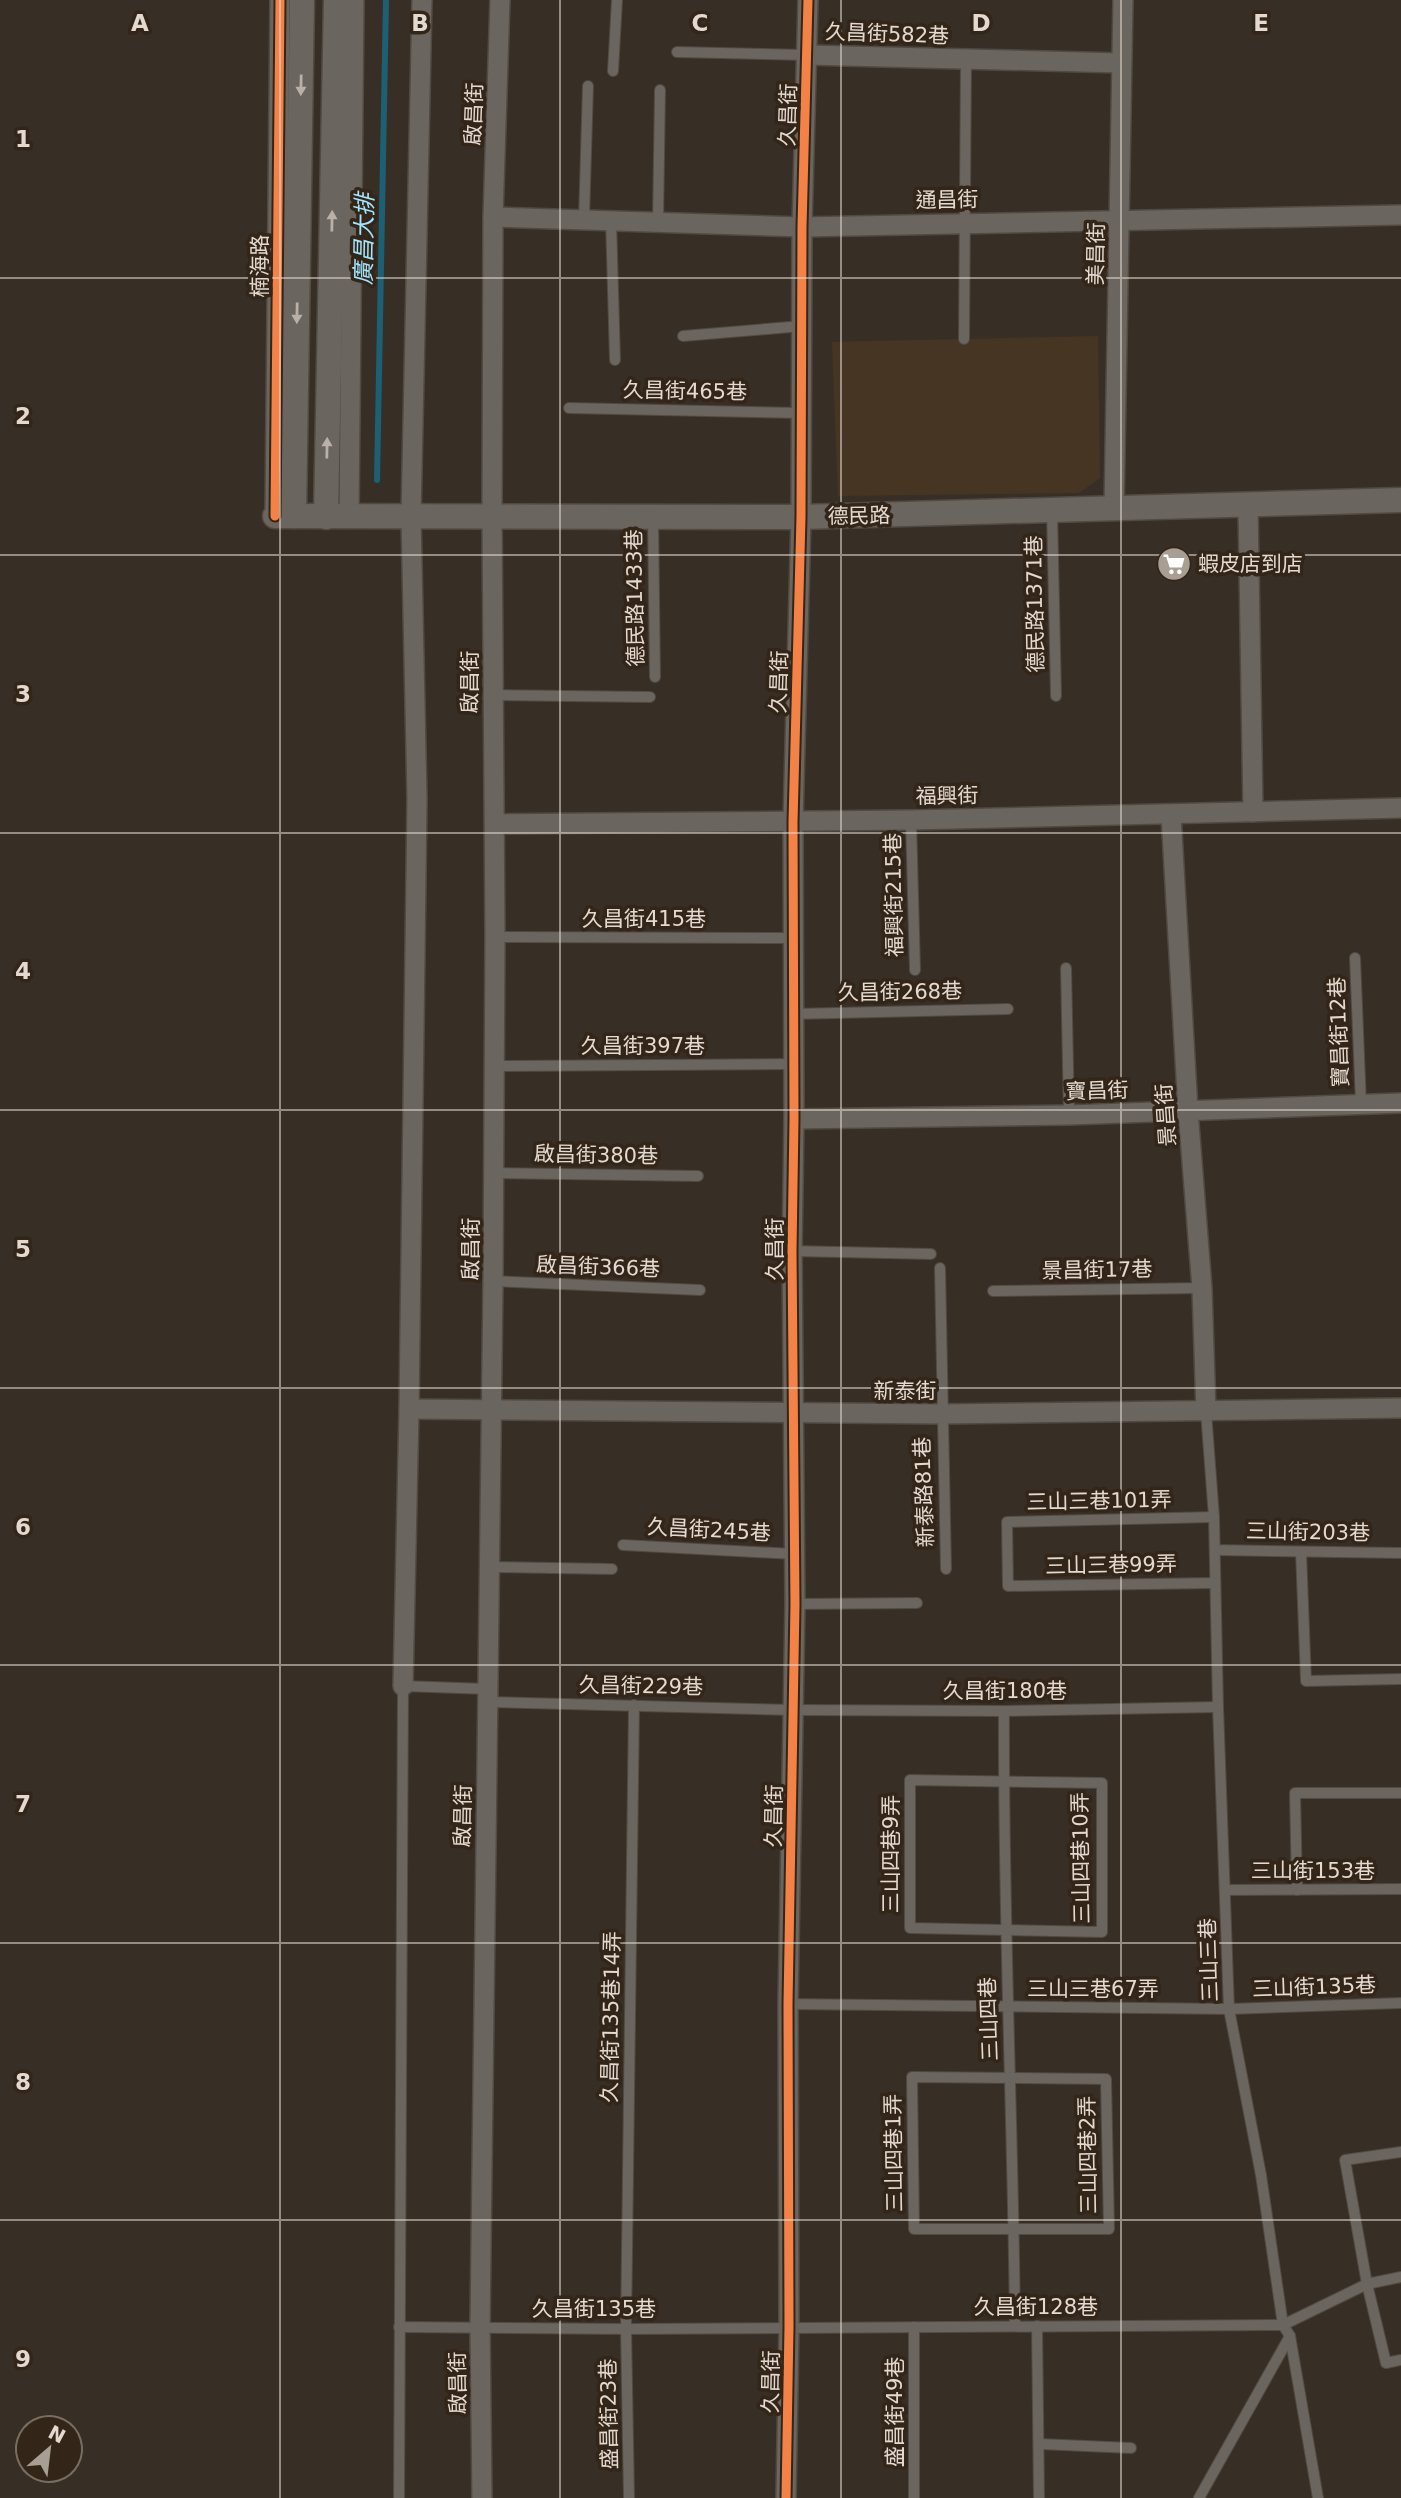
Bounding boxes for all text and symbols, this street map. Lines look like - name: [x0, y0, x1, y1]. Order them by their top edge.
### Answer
- text: A: [131, 10, 149, 36]
- text: B: [411, 10, 429, 36]
- text: C: [692, 10, 708, 36]
- text: D: [971, 10, 991, 36]
- text: E: [1253, 10, 1269, 36]
- street label: 久昌街582巷: [825, 20, 949, 48]
- one-way arrow: [295, 75, 307, 97]
- street label: 啟昌街: [461, 82, 487, 146]
- street label: 久昌街: [775, 83, 801, 147]
- text: 1: [15, 126, 31, 152]
- street label: 通昌街: [915, 187, 979, 213]
- water label: 廣昌大排: [350, 190, 378, 285]
- one-way arrow: [326, 210, 337, 232]
- street label: 美昌街: [1083, 222, 1109, 286]
- street label: 楠海路: [248, 235, 272, 298]
- one-way arrow: [291, 302, 303, 324]
- street label: 久昌街465巷: [623, 378, 747, 404]
- text: 2: [15, 403, 31, 429]
- one-way arrow: [321, 437, 333, 459]
- street label: 德民路: [827, 503, 891, 529]
- street label: 德民路1433巷: [622, 529, 648, 667]
- street label: 德民路1371巷: [1022, 535, 1048, 673]
- supermarket icon: 蝦皮店到店: [1155, 545, 1193, 583]
- place label: 蝦皮店到店: [1198, 552, 1303, 576]
- street label: 久昌街: [766, 650, 792, 714]
- street label: 啟昌街: [458, 651, 482, 714]
- text: 3: [15, 681, 31, 707]
- street label: 福興街: [915, 783, 979, 809]
- street label: 福興街215巷: [881, 833, 907, 957]
- street label: 久昌街415巷: [582, 907, 706, 931]
- text: 4: [15, 958, 31, 984]
- street label: 寶昌街12巷: [1325, 976, 1353, 1088]
- street label: 久昌街268巷: [838, 979, 962, 1005]
- street label: 久昌街397巷: [581, 1034, 705, 1058]
- street label: 寶昌街: [1065, 1078, 1129, 1104]
- street label: 景昌街: [1152, 1083, 1180, 1147]
- street label: 啟昌街380巷: [534, 1142, 658, 1168]
- street label: 啟昌街: [459, 1218, 483, 1281]
- street label: 久昌街: [763, 1218, 787, 1281]
- text: 5: [15, 1236, 31, 1262]
- street label: 啟昌街366巷: [536, 1253, 660, 1281]
- street label: 景昌街17巷: [1041, 1257, 1153, 1283]
- street label: 新泰街: [874, 1379, 937, 1403]
- street label: 新泰路81巷: [910, 1436, 938, 1548]
- street label: 三山三巷101弄: [1026, 1488, 1172, 1514]
- text: 6: [15, 1514, 31, 1540]
- street label: 久昌街245巷: [646, 1515, 772, 1545]
- street label: 三山街203巷: [1246, 1519, 1370, 1545]
- street label: 三山三巷99弄: [1045, 1552, 1177, 1578]
- street label: 久昌街229巷: [579, 1673, 703, 1699]
- street label: 久昌街180巷: [943, 1679, 1067, 1703]
- street label: 啟昌街: [450, 1784, 476, 1848]
- street label: 久昌街: [761, 1784, 787, 1848]
- text: 7: [15, 1791, 31, 1817]
- street label: 三山四巷10弄: [1068, 1792, 1094, 1924]
- street label: 三山四巷9弄: [879, 1795, 903, 1913]
- street label: 三山街153巷: [1251, 1859, 1375, 1883]
- street label: 三山三巷: [1196, 1918, 1222, 2002]
- street label: 久昌街135巷14弄: [598, 1931, 624, 2103]
- street label: 三山街135巷: [1252, 1973, 1376, 2001]
- street label: 三山四巷: [976, 1977, 1002, 2061]
- street label: 三山三巷67弄: [1027, 1977, 1159, 2001]
- text: 8: [15, 2069, 31, 2095]
- street label: 三山四巷1弄: [881, 2094, 907, 2212]
- street label: 三山四巷2弄: [1075, 2096, 1101, 2214]
- street label: 久昌街128巷: [974, 2295, 1098, 2319]
- street label: 久昌街135巷: [532, 2297, 656, 2321]
- text: 9: [15, 2346, 31, 2372]
- street label: 久昌街: [758, 2350, 784, 2414]
- street label: 啟昌街: [445, 2351, 471, 2415]
- street label: 盛昌街49巷: [883, 2357, 907, 2467]
- street label: 盛昌街23巷: [596, 2358, 622, 2470]
- north arrow: [14, 2414, 84, 2484]
- text: N: [45, 2421, 69, 2447]

